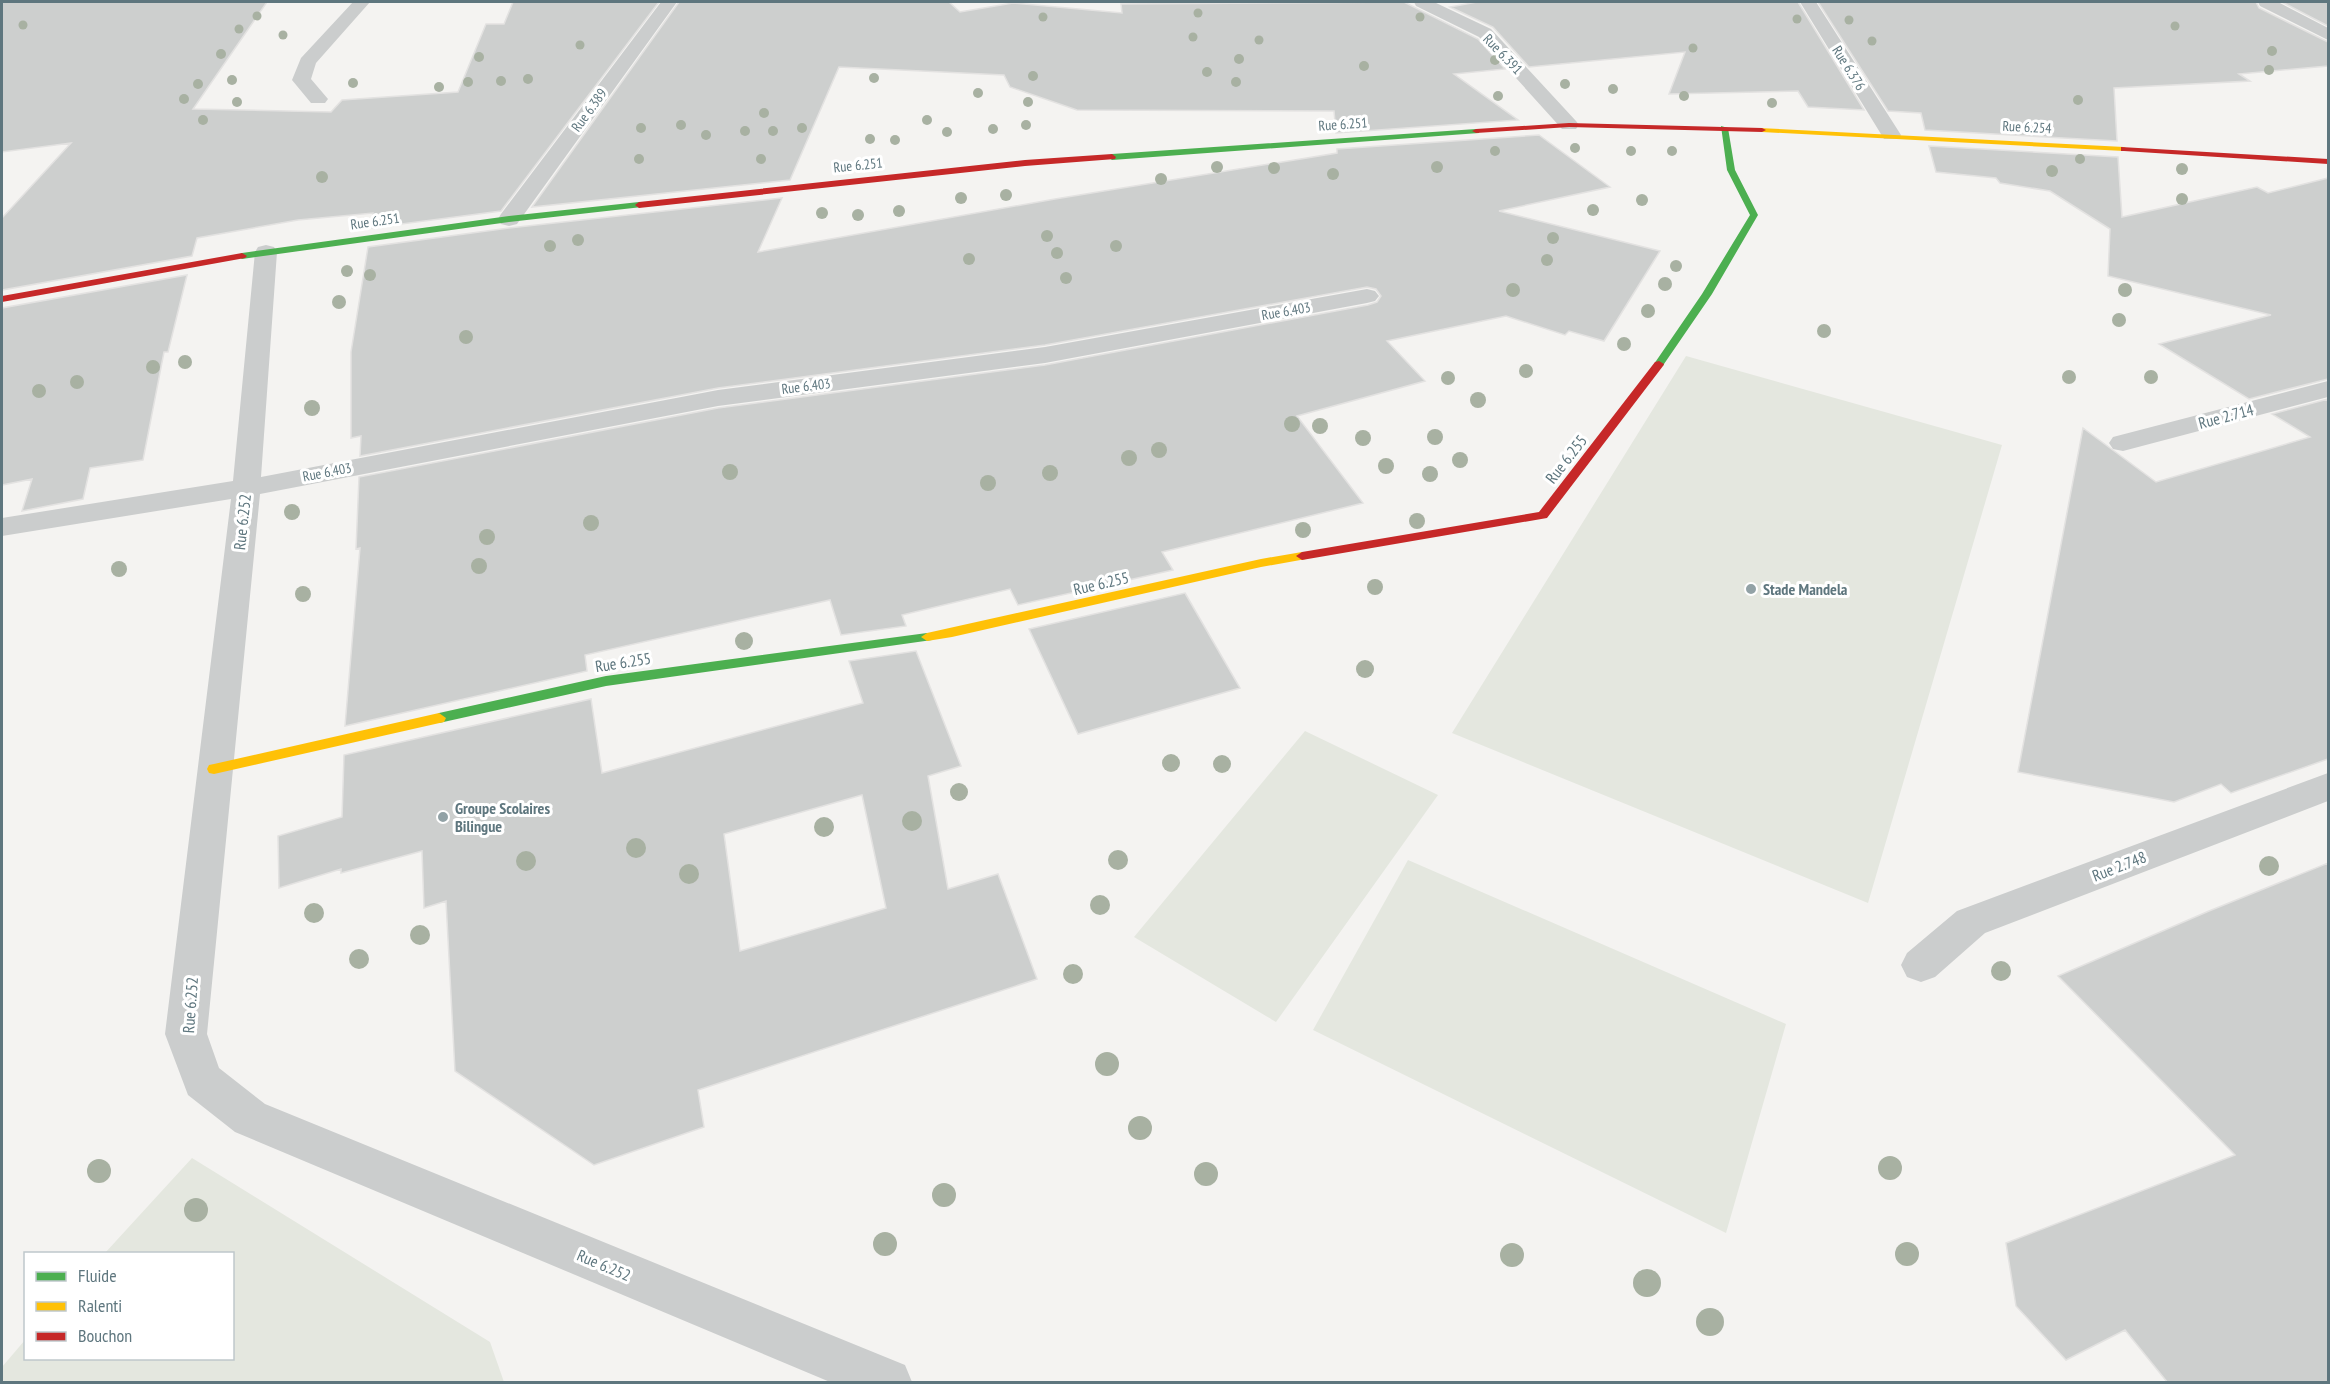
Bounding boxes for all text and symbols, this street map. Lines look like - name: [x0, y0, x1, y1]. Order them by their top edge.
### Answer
- street label: Rue 6.391: [1479, 30, 1527, 78]
- street label: Rue 6.376: [1828, 42, 1870, 94]
- street label: Rue 6.389: [567, 85, 611, 135]
- street label: Rue 6.251: [1318, 113, 1368, 135]
- street label: Rue 6.254: [2002, 117, 2053, 137]
- street label: Rue 6.251: [833, 153, 883, 177]
- street label: Rue 6.251: [349, 209, 401, 233]
- street label: Rue 6.403: [1260, 298, 1312, 324]
- street label: Rue 6.403: [780, 374, 832, 398]
- street label: Rue 2.714: [2196, 399, 2256, 433]
- street label: Rue 6.255: [1541, 431, 1591, 487]
- street label: Rue 6.403: [301, 458, 353, 486]
- street label: Rue 6.252: [229, 493, 255, 551]
- street label: Rue 6.255: [1071, 567, 1131, 599]
- place label: Stade Mandela: [1763, 579, 1848, 599]
- marker: Stade Mandela: [1744, 582, 1758, 596]
- street label: Rue 6.255: [594, 648, 652, 676]
- place label: Groupe Scolaires Bilingue: [455, 798, 550, 836]
- marker: Groupe Scolaires Bilingue: [436, 810, 450, 824]
- street label: Rue 2.748: [2089, 847, 2149, 885]
- street label: Rue 6.252: [178, 976, 202, 1034]
- street label: Rue 6.252: [574, 1245, 634, 1285]
- legend: [24, 1252, 234, 1360]
- text: Fluide: [78, 1264, 117, 1287]
- text: Ralenti: [78, 1294, 122, 1317]
- text: Bouchon: [78, 1324, 132, 1347]

